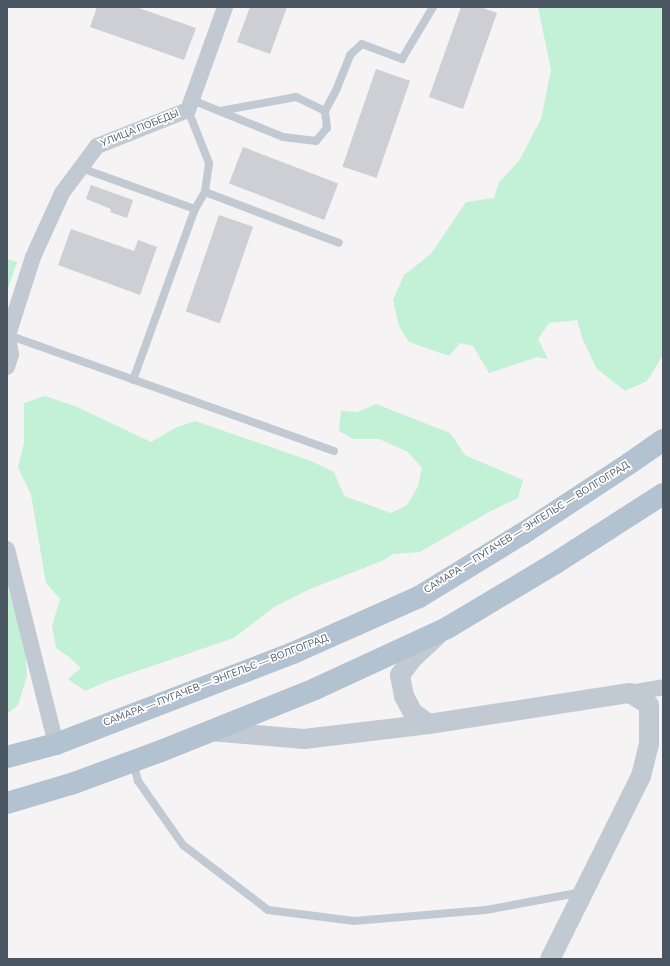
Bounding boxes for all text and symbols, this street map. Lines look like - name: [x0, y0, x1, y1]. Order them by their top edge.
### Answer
- street label: УЛИЦА ПОБЕДЫ: [99, 108, 181, 150]
- street label: САМАРА — ПУГАЧЕВ — ЭНГЕЛЬС — ВОЛГОГРАД: [422, 459, 632, 597]
- street label: САМАРА — ПУГАЧЕВ — ЭНГЕЛЬС — ВОЛГОГРАД: [102, 632, 330, 730]

